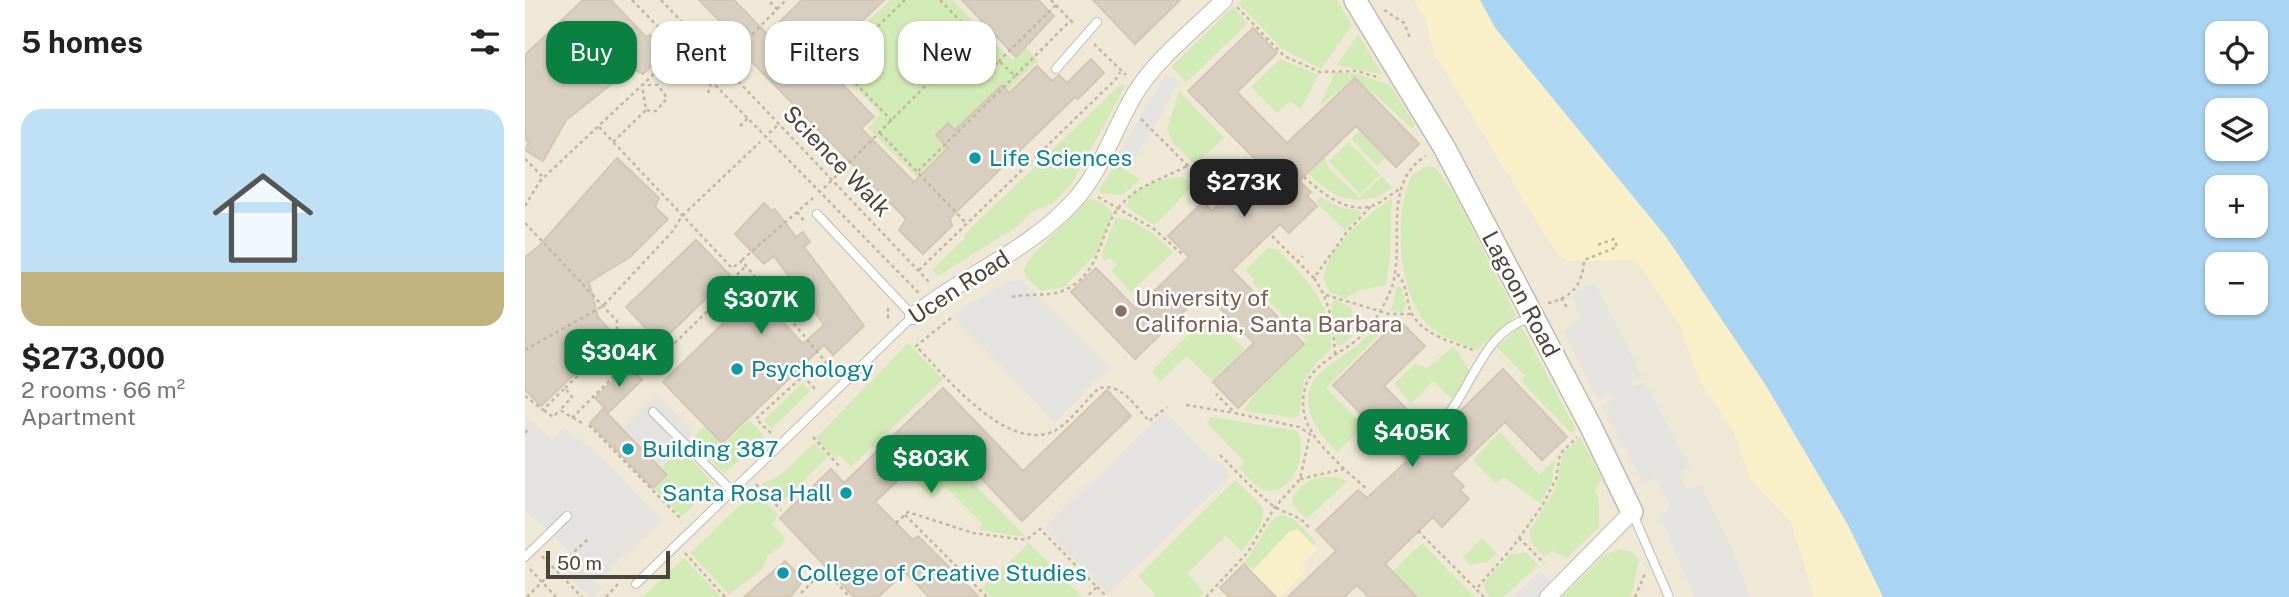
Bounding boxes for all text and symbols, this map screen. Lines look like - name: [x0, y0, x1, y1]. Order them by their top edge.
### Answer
- chip: Buy: [546, 21, 637, 84]
- chip: Rent: [651, 21, 751, 84]
- chip: Filters: [765, 21, 884, 84]
- chip: New: [898, 21, 996, 84]
- map controls: [2205, 21, 2268, 315]
- button: locate: [2205, 21, 2268, 84]
- icon: filters: [466, 23, 504, 61]
- text: 5 homes: [21, 24, 143, 60]
- button: layers: [2205, 98, 2268, 161]
- street label: Science Walk: [778, 100, 897, 222]
- place label: Life Sciences: [989, 144, 1132, 171]
- marker: Life Sciences: [967, 150, 983, 166]
- icon: home: [200, 155, 326, 281]
- pin: $273K: [1195, 160, 1293, 219]
- text: $273K: [1206, 168, 1282, 195]
- button: +: [2205, 175, 2268, 238]
- street label: Lagoon Road: [1477, 226, 1566, 361]
- street label: Ucen Road: [903, 244, 1014, 329]
- button: −: [2205, 252, 2268, 315]
- pin: $307K: [712, 276, 810, 336]
- place label: University of California, Santa Barbara: [1135, 284, 1402, 337]
- text: $307K: [723, 285, 799, 312]
- marker: University of California, Santa Barbara: [1113, 303, 1129, 319]
- pin: $304K: [570, 330, 668, 389]
- text: $304K: [580, 338, 658, 365]
- text: $273,000: [21, 340, 165, 376]
- place label: Psychology: [751, 355, 874, 382]
- marker: Psychology: [729, 361, 745, 377]
- text: 2 rooms · 66 m²: [21, 376, 185, 403]
- text: Apartment: [21, 403, 136, 430]
- pin: $405K: [1363, 410, 1461, 469]
- text: $405K: [1373, 418, 1451, 445]
- place label: Building 387: [642, 435, 779, 462]
- pin: $803K: [882, 435, 980, 495]
- marker: Building 387: [620, 441, 636, 457]
- text: $803K: [892, 444, 970, 471]
- place label: Santa Rosa Hall: [662, 479, 832, 506]
- marker: Santa Rosa Hall: [838, 485, 854, 501]
- scale bar: [546, 548, 670, 580]
- text: 50 m: [557, 552, 602, 574]
- place label: College of Creative Studies: [797, 559, 1087, 586]
- marker: College of Creative Studies: [775, 565, 791, 581]

